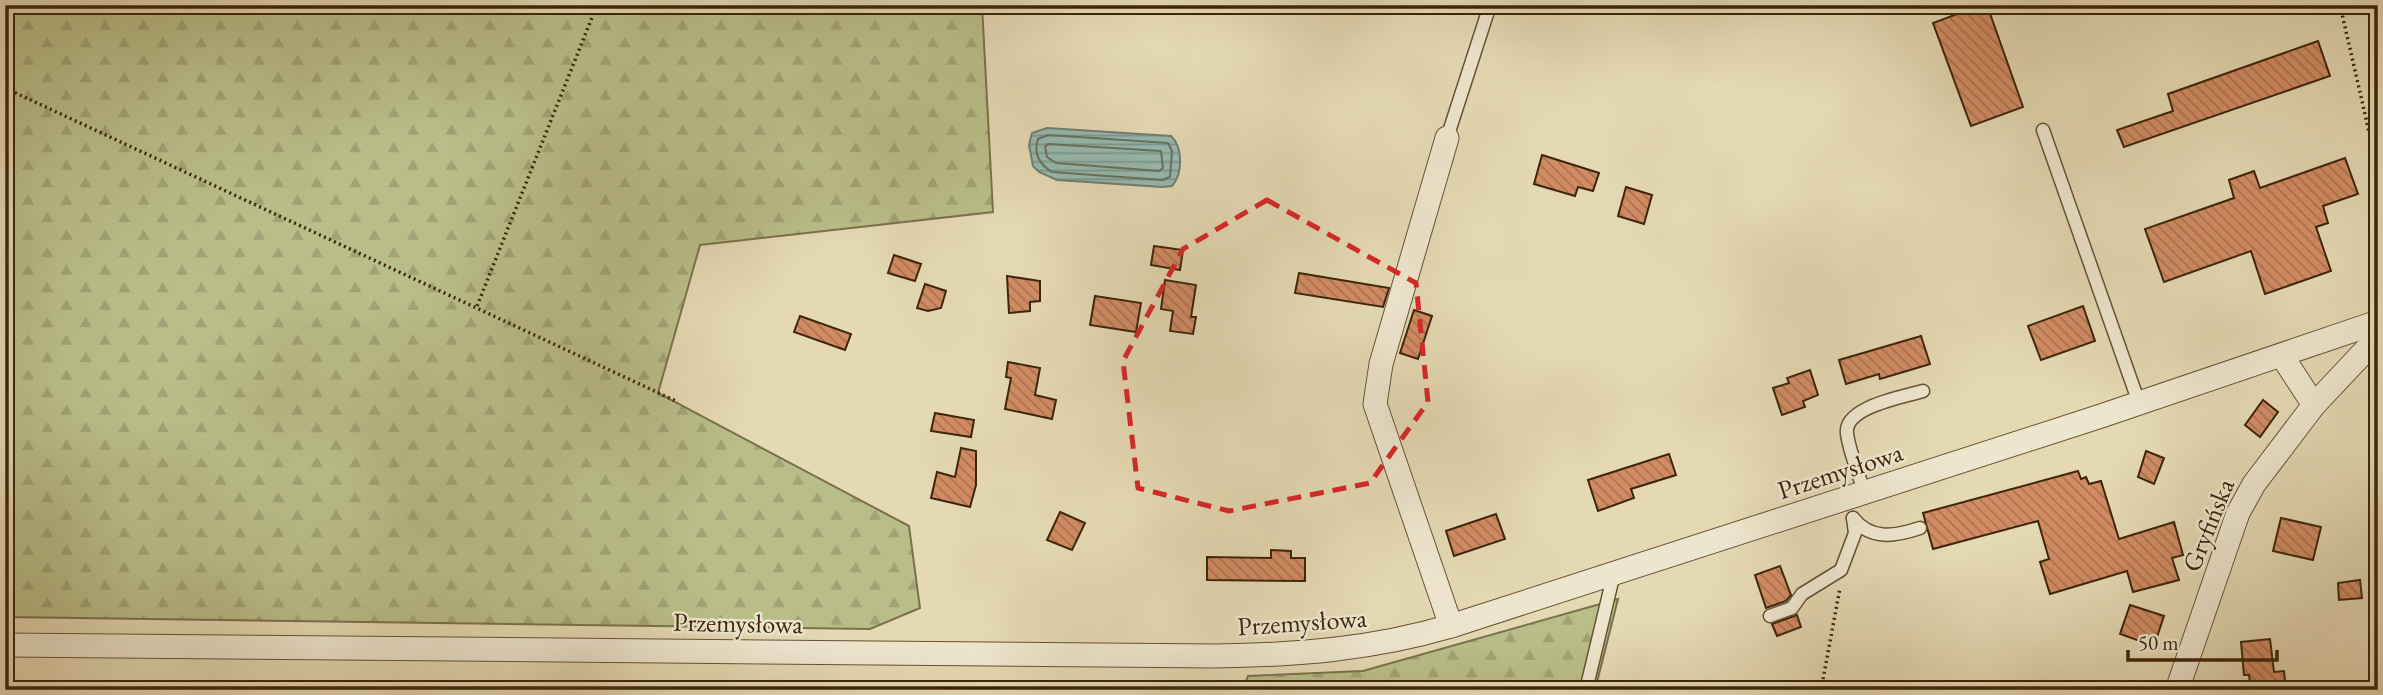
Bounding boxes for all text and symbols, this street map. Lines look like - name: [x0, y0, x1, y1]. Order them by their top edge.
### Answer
- street label: Przemysłowa: [1773, 435, 1907, 507]
- street label: Gryfińska: [2174, 473, 2242, 576]
- street label: Przemysłowa: [1236, 600, 1368, 643]
- street label: Przemysłowa: [673, 605, 804, 641]
- scale bar: [2128, 618, 2276, 662]
- text: 50 m: [2138, 629, 2179, 656]

